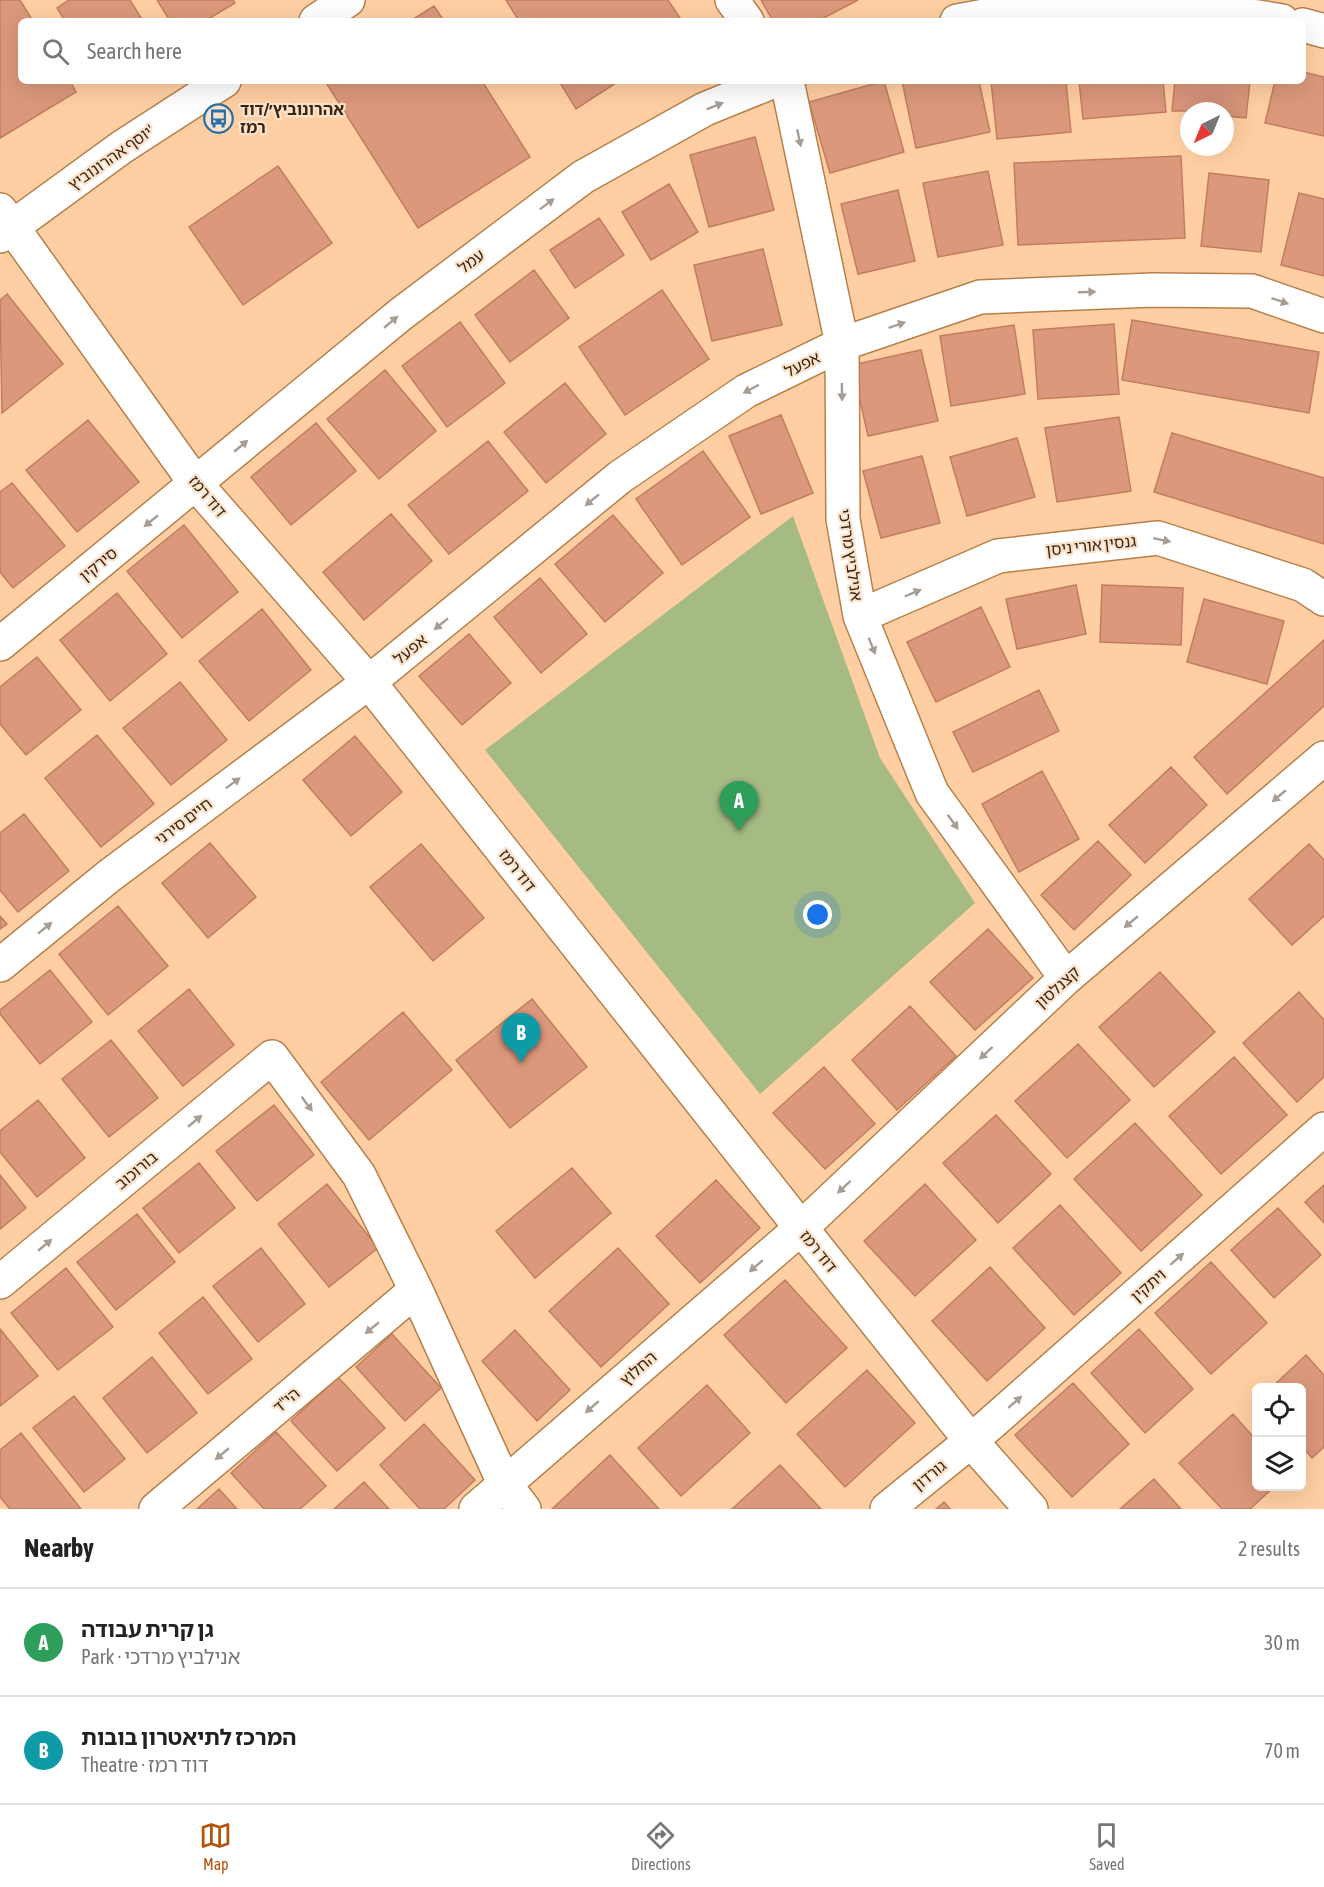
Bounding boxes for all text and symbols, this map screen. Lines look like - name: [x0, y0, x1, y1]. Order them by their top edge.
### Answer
- search box: [18, 18, 1306, 84]
- icon: search: [39, 35, 72, 68]
- text: Search here: [87, 38, 182, 64]
- place label: אהרונוביץ׳/דוד רמז: [240, 100, 344, 136]
- one-way arrow: [706, 101, 724, 111]
- bus stop icon: אהרונוביץ׳/דוד רמז: [203, 102, 235, 134]
- north arrow: [1180, 102, 1234, 156]
- street label: יוסף אהרונוביץ': [65, 121, 158, 193]
- one-way arrow: [794, 129, 804, 148]
- one-way arrow: [539, 199, 554, 211]
- street label: עמל: [454, 245, 488, 277]
- one-way arrow: [1078, 288, 1097, 297]
- one-way arrow: [1271, 296, 1289, 306]
- one-way arrow: [383, 316, 398, 329]
- one-way arrow: [888, 320, 906, 330]
- street label: אפעל: [781, 348, 823, 380]
- one-way arrow: [837, 382, 847, 401]
- one-way arrow: [743, 384, 760, 393]
- one-way arrow: [233, 440, 249, 453]
- street label: דוד רמז: [186, 472, 231, 521]
- one-way arrow: [584, 494, 600, 507]
- street label: אנילביץ מרדכי: [836, 508, 866, 602]
- one-way arrow: [143, 514, 159, 527]
- street label: גנסין אורי ניסן: [1045, 531, 1137, 559]
- one-way arrow: [1153, 536, 1172, 545]
- street label: סירקין: [76, 543, 120, 585]
- one-way arrow: [905, 588, 922, 597]
- one-way arrow: [433, 617, 449, 630]
- street label: אפעל: [390, 630, 430, 668]
- one-way arrow: [868, 637, 877, 655]
- one-way arrow: [225, 777, 241, 790]
- pin: A: [720, 782, 758, 831]
- one-way arrow: [1272, 789, 1287, 802]
- street label: חיים סירני: [151, 794, 215, 848]
- one-way arrow: [947, 815, 959, 830]
- street label: דוד רמז: [496, 845, 540, 895]
- your location: [803, 900, 832, 929]
- one-way arrow: [1123, 916, 1139, 929]
- one-way arrow: [37, 922, 52, 935]
- street label: קצנלסון: [1031, 962, 1083, 1012]
- pin: B: [502, 1014, 540, 1063]
- one-way arrow: [979, 1046, 994, 1059]
- one-way arrow: [301, 1096, 313, 1112]
- one-way arrow: [188, 1115, 203, 1127]
- street label: בורוכוב: [111, 1147, 161, 1193]
- one-way arrow: [837, 1180, 852, 1194]
- street label: דוד רמז: [797, 1227, 841, 1276]
- one-way arrow: [37, 1239, 52, 1252]
- one-way arrow: [1169, 1253, 1184, 1266]
- one-way arrow: [749, 1259, 764, 1272]
- street label: ויתקין: [1127, 1265, 1169, 1305]
- one-way arrow: [365, 1321, 380, 1334]
- street label: החלוץ: [616, 1347, 660, 1389]
- map controls: [1252, 1383, 1306, 1491]
- button: locate: [1252, 1383, 1306, 1437]
- street label: הי"ד: [269, 1384, 303, 1416]
- one-way arrow: [1007, 1396, 1022, 1409]
- one-way arrow: [585, 1400, 600, 1414]
- button: layers: [1252, 1437, 1306, 1491]
- one-way arrow: [214, 1447, 230, 1460]
- street label: גורדון: [909, 1456, 949, 1494]
- text: Nearby: [24, 1533, 94, 1563]
- text: 2 results: [1238, 1537, 1300, 1560]
- text: גן קרית עבודה: [81, 1616, 214, 1642]
- text: A: [39, 1631, 48, 1654]
- text: 30 m: [1264, 1631, 1300, 1654]
- text: Park · אנילביץ מרדכי: [81, 1645, 240, 1668]
- text: המרכז לתיאטרון בובות: [81, 1724, 297, 1750]
- text: B: [39, 1739, 48, 1762]
- text: 70 m: [1264, 1739, 1300, 1762]
- text: Theatre · דוד רמז: [81, 1753, 209, 1776]
- tab: Map: [199, 1819, 232, 1873]
- tab: Directions: [631, 1819, 691, 1873]
- tab: Saved: [1089, 1819, 1125, 1873]

